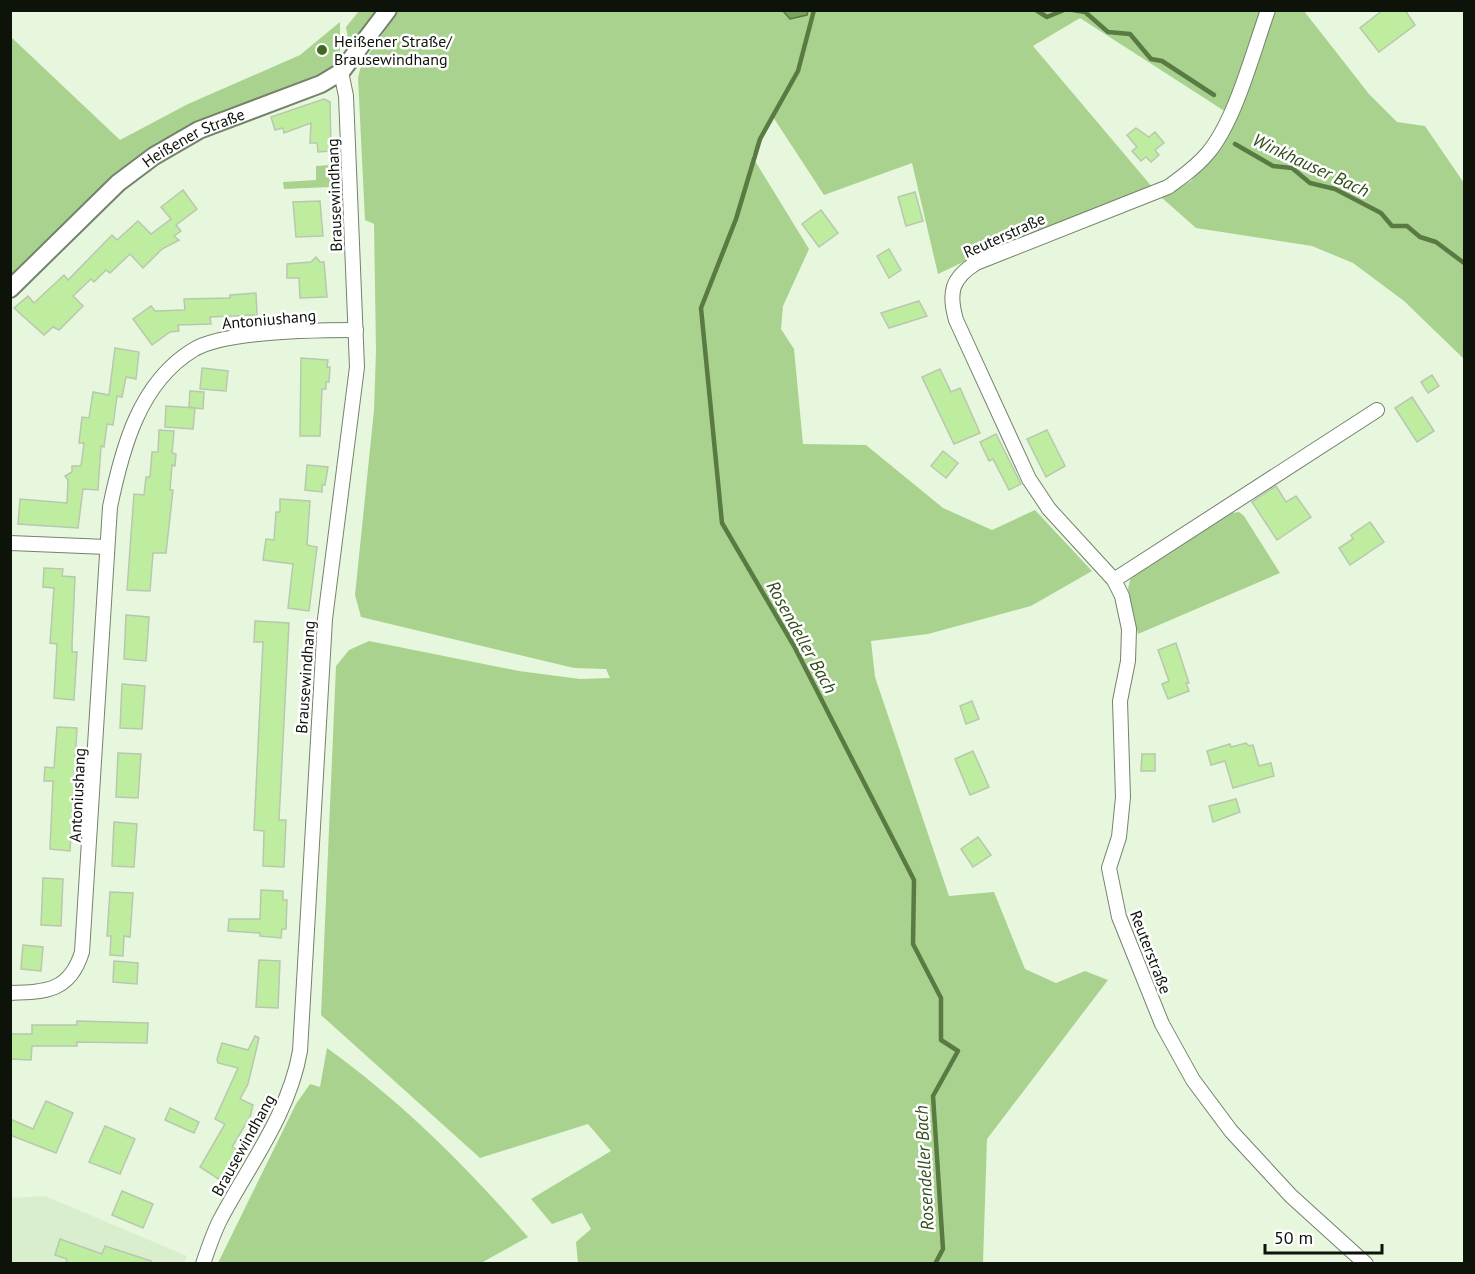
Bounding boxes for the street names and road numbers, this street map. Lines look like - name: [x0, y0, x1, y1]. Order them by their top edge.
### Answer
- street label: Heißener Straße: [138, 104, 247, 172]
- street label: Brausewindhang: [322, 138, 346, 252]
- street label: Reuterstraße: [960, 208, 1048, 262]
- street label: Antoniushang: [221, 305, 317, 333]
- street label: Brausewindhang: [291, 620, 319, 734]
- street label: Antoniushang: [65, 747, 89, 843]
- street label: Reuterstraße: [1126, 908, 1176, 996]
- street label: Brausewindhang: [207, 1091, 279, 1199]

